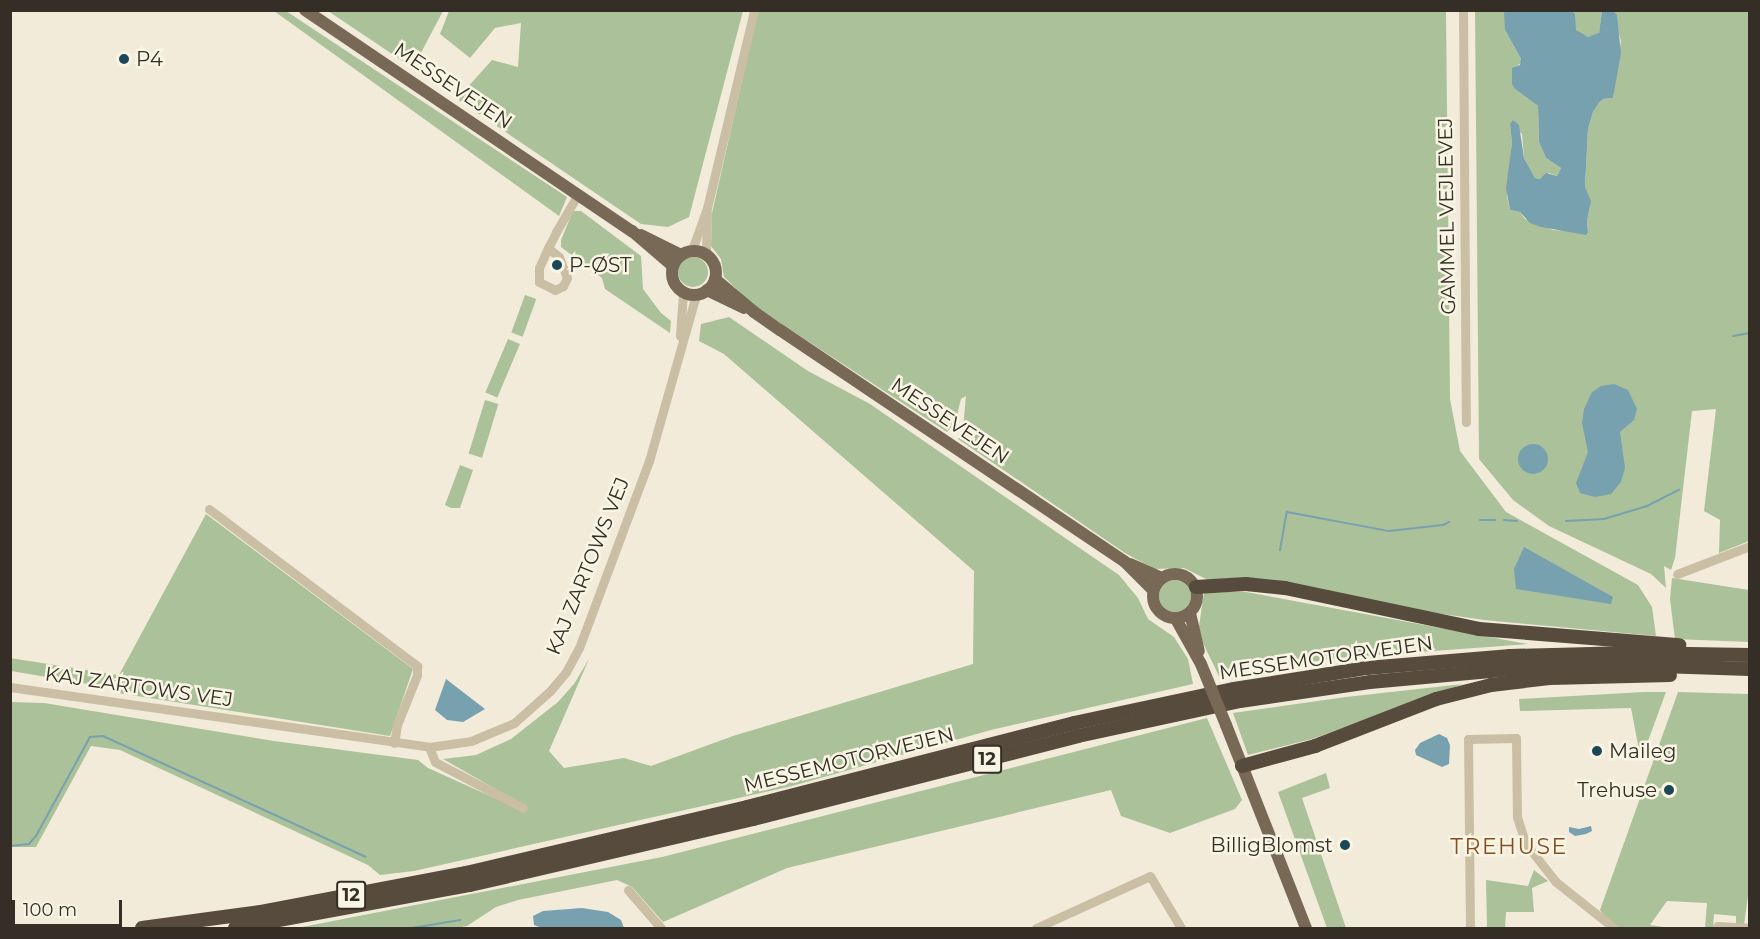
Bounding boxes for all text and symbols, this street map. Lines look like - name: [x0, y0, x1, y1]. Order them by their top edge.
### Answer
- street label: MESSEVEJEN: [390, 38, 516, 134]
- place label: P4: [136, 47, 163, 71]
- marker: P4: [117, 52, 131, 66]
- street label: GAMMEL VEJLEVEJ: [1433, 117, 1461, 315]
- place label: P-ØST: [569, 253, 632, 277]
- marker: P-ØST: [550, 258, 564, 272]
- street label: MESSEVEJEN: [887, 373, 1013, 469]
- street label: KAJ ZARTOWS VEJ: [541, 474, 635, 658]
- street label: MESSEMOTORVEJEN: [1218, 631, 1434, 685]
- street label: KAJ ZARTOWS VEJ: [44, 662, 234, 712]
- street label: MESSEMOTORVEJEN: [742, 722, 956, 798]
- place label: Maileg: [1609, 739, 1676, 763]
- road number: 12: [972, 744, 1002, 774]
- marker: Maileg: [1590, 744, 1604, 758]
- place label: Trehuse: [1577, 778, 1657, 802]
- marker: Trehuse: [1662, 783, 1676, 797]
- place label: BilligBlomst: [1211, 833, 1333, 857]
- district label: TREHUSE: [1450, 834, 1568, 860]
- marker: BilligBlomst: [1338, 838, 1352, 852]
- road number: 12: [336, 880, 366, 910]
- scale bar: [15, 888, 124, 926]
- text: 100 m: [23, 899, 77, 921]

